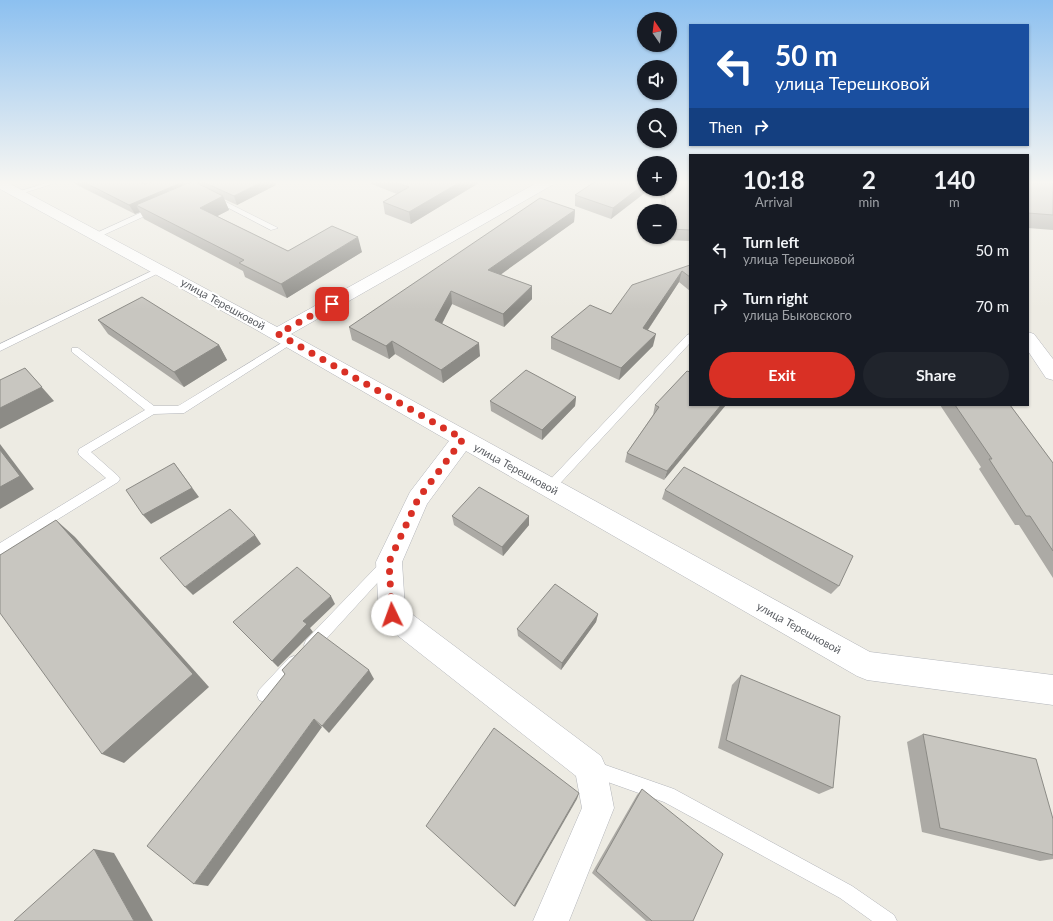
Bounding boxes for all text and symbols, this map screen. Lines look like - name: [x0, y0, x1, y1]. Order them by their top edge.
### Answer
- north arrow: [637, 12, 677, 52]
- map controls: [637, 12, 677, 244]
- text: 50 m: [775, 38, 838, 72]
- icon: left: [709, 40, 761, 92]
- button: sound: [637, 60, 677, 100]
- text: улица Терешковой: [775, 72, 930, 94]
- button: search: [637, 108, 677, 148]
- icon: right: [750, 116, 772, 138]
- text: Then: [709, 118, 742, 136]
- button: +: [637, 156, 677, 196]
- text: 10:18: [743, 165, 805, 194]
- text: 2: [862, 165, 876, 194]
- text: 140: [933, 165, 975, 194]
- text: Arrival: [755, 194, 792, 210]
- text: min: [859, 194, 880, 210]
- text: m: [949, 194, 960, 210]
- button: −: [637, 204, 677, 244]
- text: Turn left: [743, 233, 799, 251]
- icon: left: [709, 239, 731, 261]
- text: 50 m: [975, 241, 1009, 259]
- text: улица Терешковой: [743, 251, 855, 267]
- street label: улица Терешковой: [179, 275, 268, 332]
- pin: [315, 287, 349, 321]
- text: Turn right: [743, 289, 808, 307]
- icon: arrive: [321, 293, 343, 315]
- icon: right: [709, 295, 731, 317]
- text: 70 m: [975, 297, 1009, 315]
- text: улица Быковского: [743, 307, 852, 323]
- button: Exit: [709, 352, 855, 398]
- button: Share: [863, 352, 1009, 398]
- street label: улица Терешковой: [472, 440, 561, 497]
- position arrow: [371, 594, 413, 636]
- street label: улица Терешковой: [755, 599, 844, 656]

